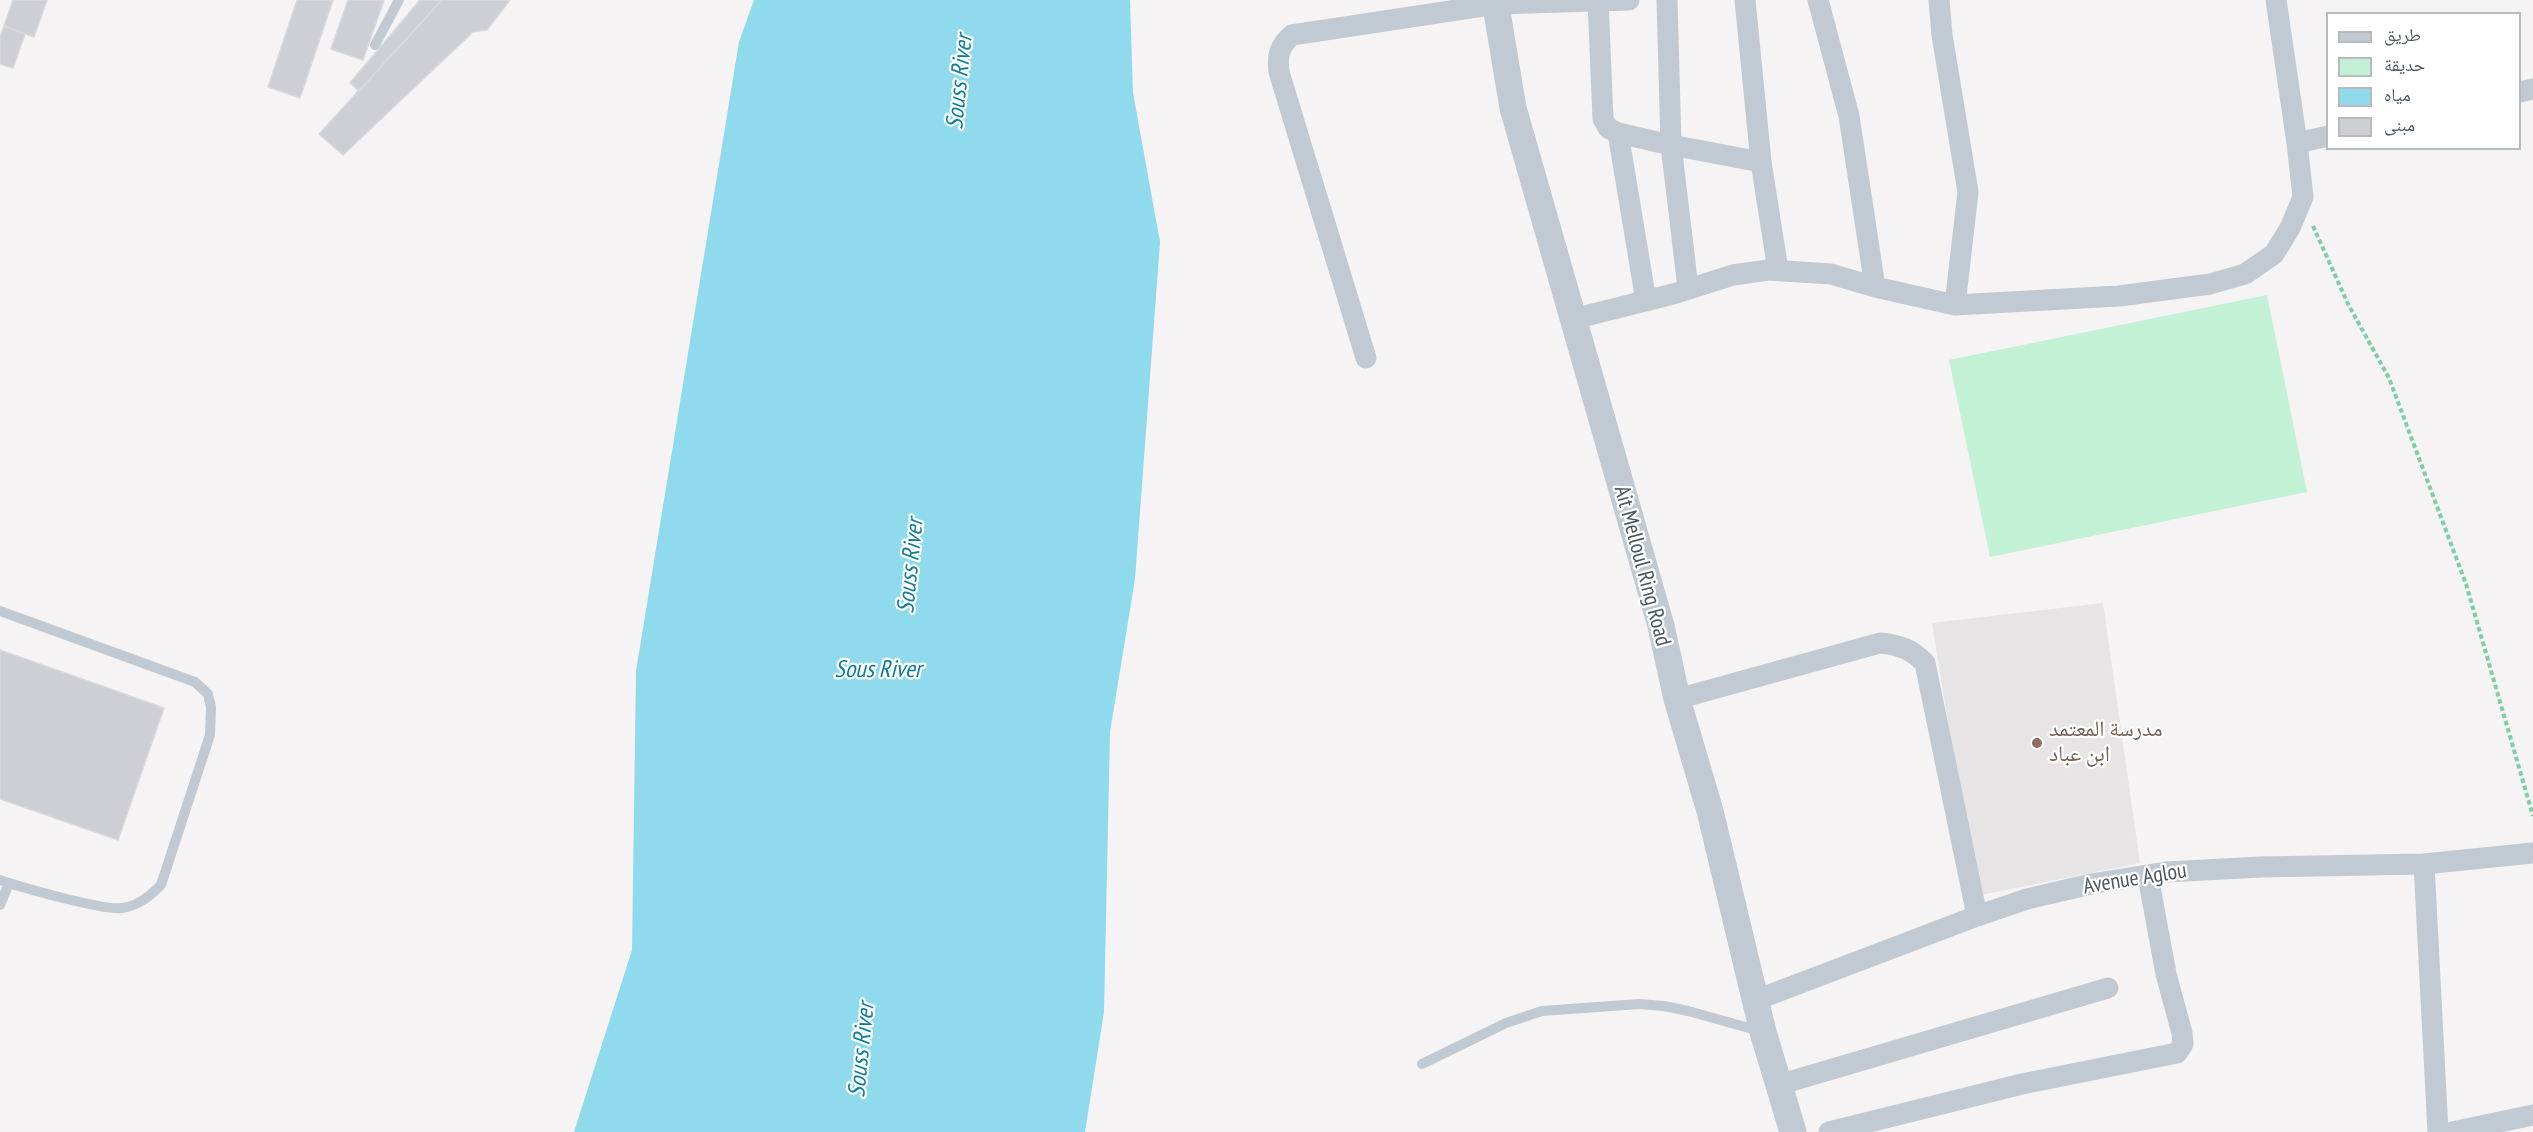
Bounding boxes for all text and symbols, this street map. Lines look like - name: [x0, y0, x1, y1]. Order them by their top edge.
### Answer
- legend: [2326, 12, 2521, 150]
- text: طريق: [2384, 23, 2421, 46]
- water label: Souss River: [941, 33, 979, 131]
- text: حديقة: [2384, 53, 2425, 76]
- text: مياه: [2384, 83, 2411, 106]
- text: مبنى: [2384, 113, 2415, 136]
- street label: Ait Melloul Ring Road: [1608, 483, 1676, 649]
- water label: Souss River: [892, 517, 930, 615]
- water label: Sous River: [835, 656, 921, 684]
- place label: مدرسة المعتمد ابن عباد: [2049, 717, 2163, 768]
- marker: مدرسة المعتمد ابن عباد: [2030, 736, 2044, 750]
- street label: Avenue Aglou: [2082, 858, 2188, 900]
- water label: Souss River: [843, 1001, 881, 1099]

